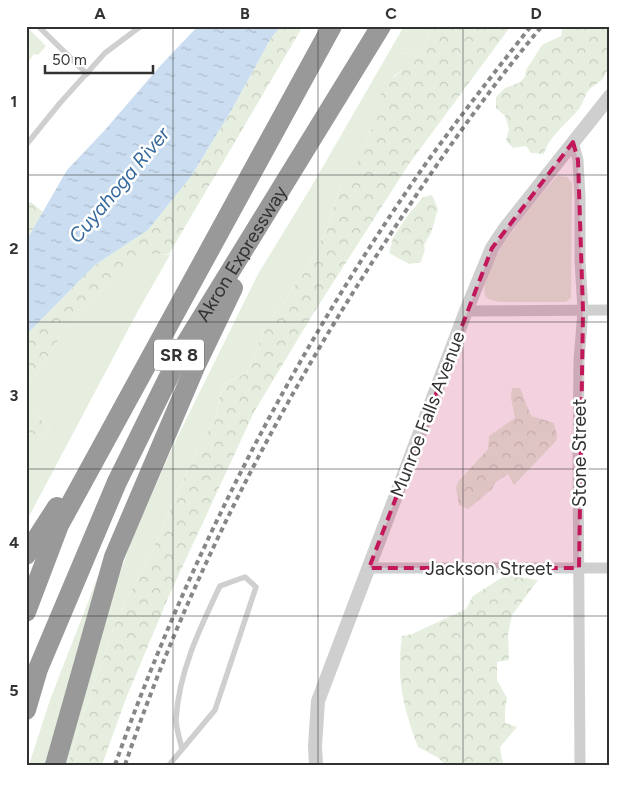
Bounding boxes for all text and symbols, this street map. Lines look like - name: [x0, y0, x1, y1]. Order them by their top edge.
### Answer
- text: A: [94, 4, 106, 23]
- text: B: [240, 4, 250, 23]
- text: C: [385, 4, 397, 23]
- text: D: [530, 4, 542, 23]
- scale bar: [45, 42, 152, 74]
- text: 50 m: [52, 51, 87, 69]
- text: 1: [11, 92, 17, 111]
- water label: Cuyahoga River: [64, 121, 175, 248]
- street label: Akron Expressway: [191, 182, 292, 326]
- text: 2: [9, 239, 19, 258]
- street label: Munroe Falls Avenue: [385, 328, 470, 500]
- road number: SR 8: [154, 340, 204, 370]
- text: 3: [10, 386, 19, 405]
- street label: Stone Street: [568, 399, 591, 507]
- text: 4: [9, 533, 19, 552]
- street label: Jackson Street: [425, 557, 553, 580]
- text: 5: [9, 681, 19, 700]

